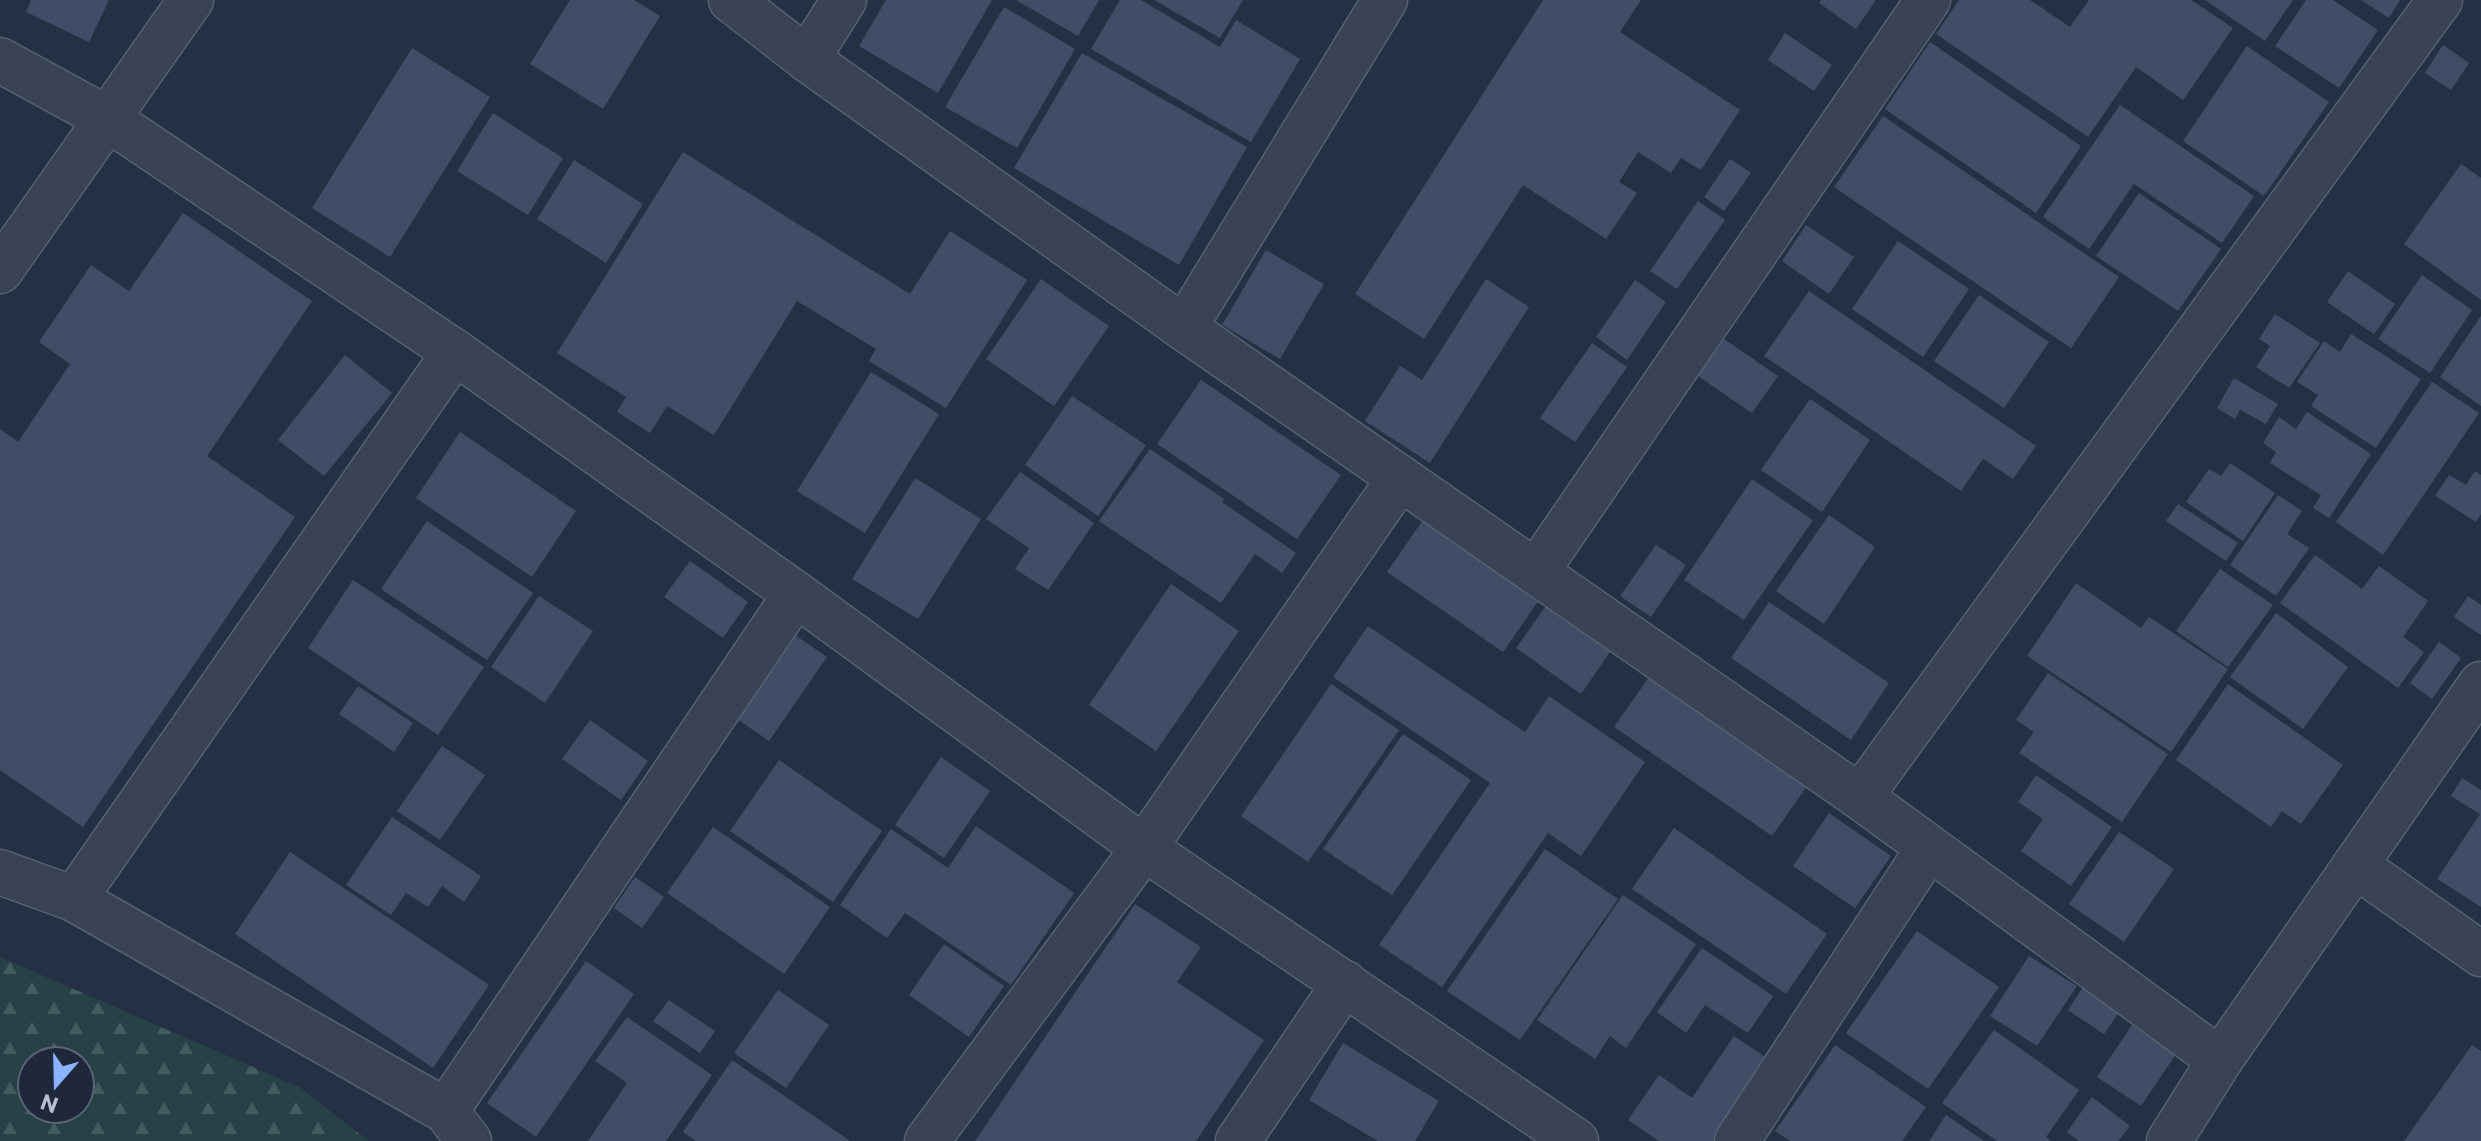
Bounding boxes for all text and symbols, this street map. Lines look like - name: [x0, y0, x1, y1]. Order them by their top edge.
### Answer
- north arrow: [16, 1045, 96, 1125]
- text: N: [37, 1089, 61, 1120]

